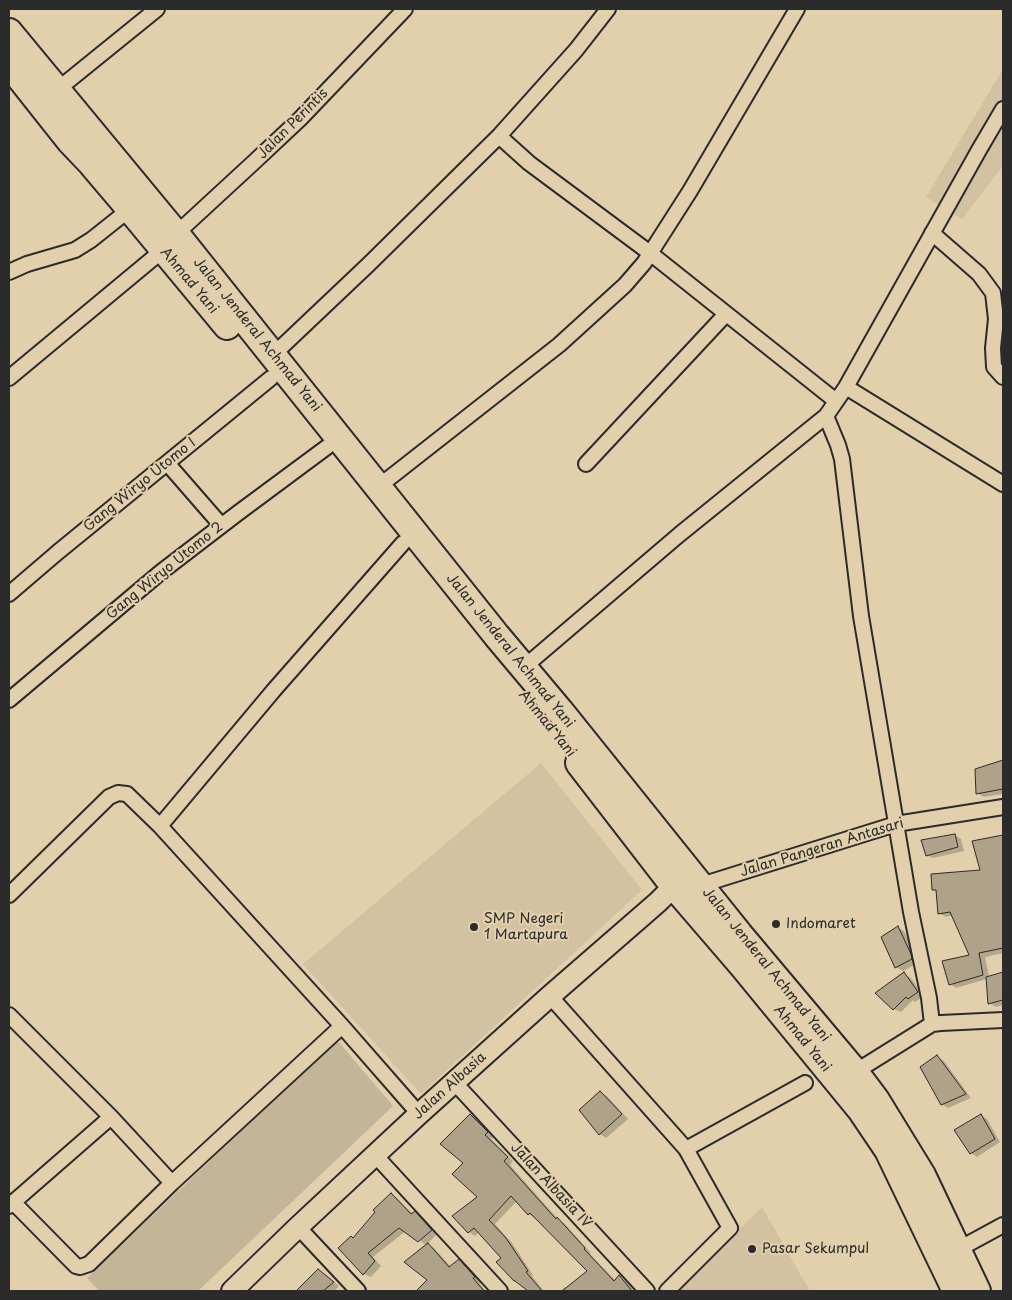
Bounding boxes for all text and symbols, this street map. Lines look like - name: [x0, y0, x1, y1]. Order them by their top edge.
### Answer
- street label: Jalan Perintis: [254, 85, 332, 163]
- street label: Ahmad Yani: [156, 244, 222, 318]
- street label: Jalan Jenderal Achmad Yani: [190, 254, 324, 416]
- street label: Gang Wiryo Utomo I: [80, 435, 200, 535]
- street label: Gang Wiryo Utomo 2: [103, 519, 227, 623]
- street label: Jalan Jenderal Achmad Yani: [443, 570, 577, 732]
- street label: Ahmad Yani: [515, 687, 579, 761]
- street label: Jalan Pangeran Antasari: [738, 815, 906, 881]
- street label: Jalan Jenderal Achmad Yani: [699, 884, 833, 1046]
- place label: SMP Negeri 1 Martapura: [484, 911, 568, 944]
- place label: Indomaret: [786, 916, 856, 932]
- marker: Indomaret: [770, 918, 782, 930]
- marker: SMP Negeri 1 Martapura: [468, 921, 480, 933]
- street label: Ahmad Yani: [770, 1002, 834, 1076]
- street label: Jalan Albasia: [410, 1049, 490, 1123]
- street label: Jalan Albasia IV: [507, 1140, 595, 1232]
- place label: Pasar Sekumpul: [762, 1241, 869, 1257]
- marker: Pasar Sekumpul: [746, 1243, 758, 1255]

